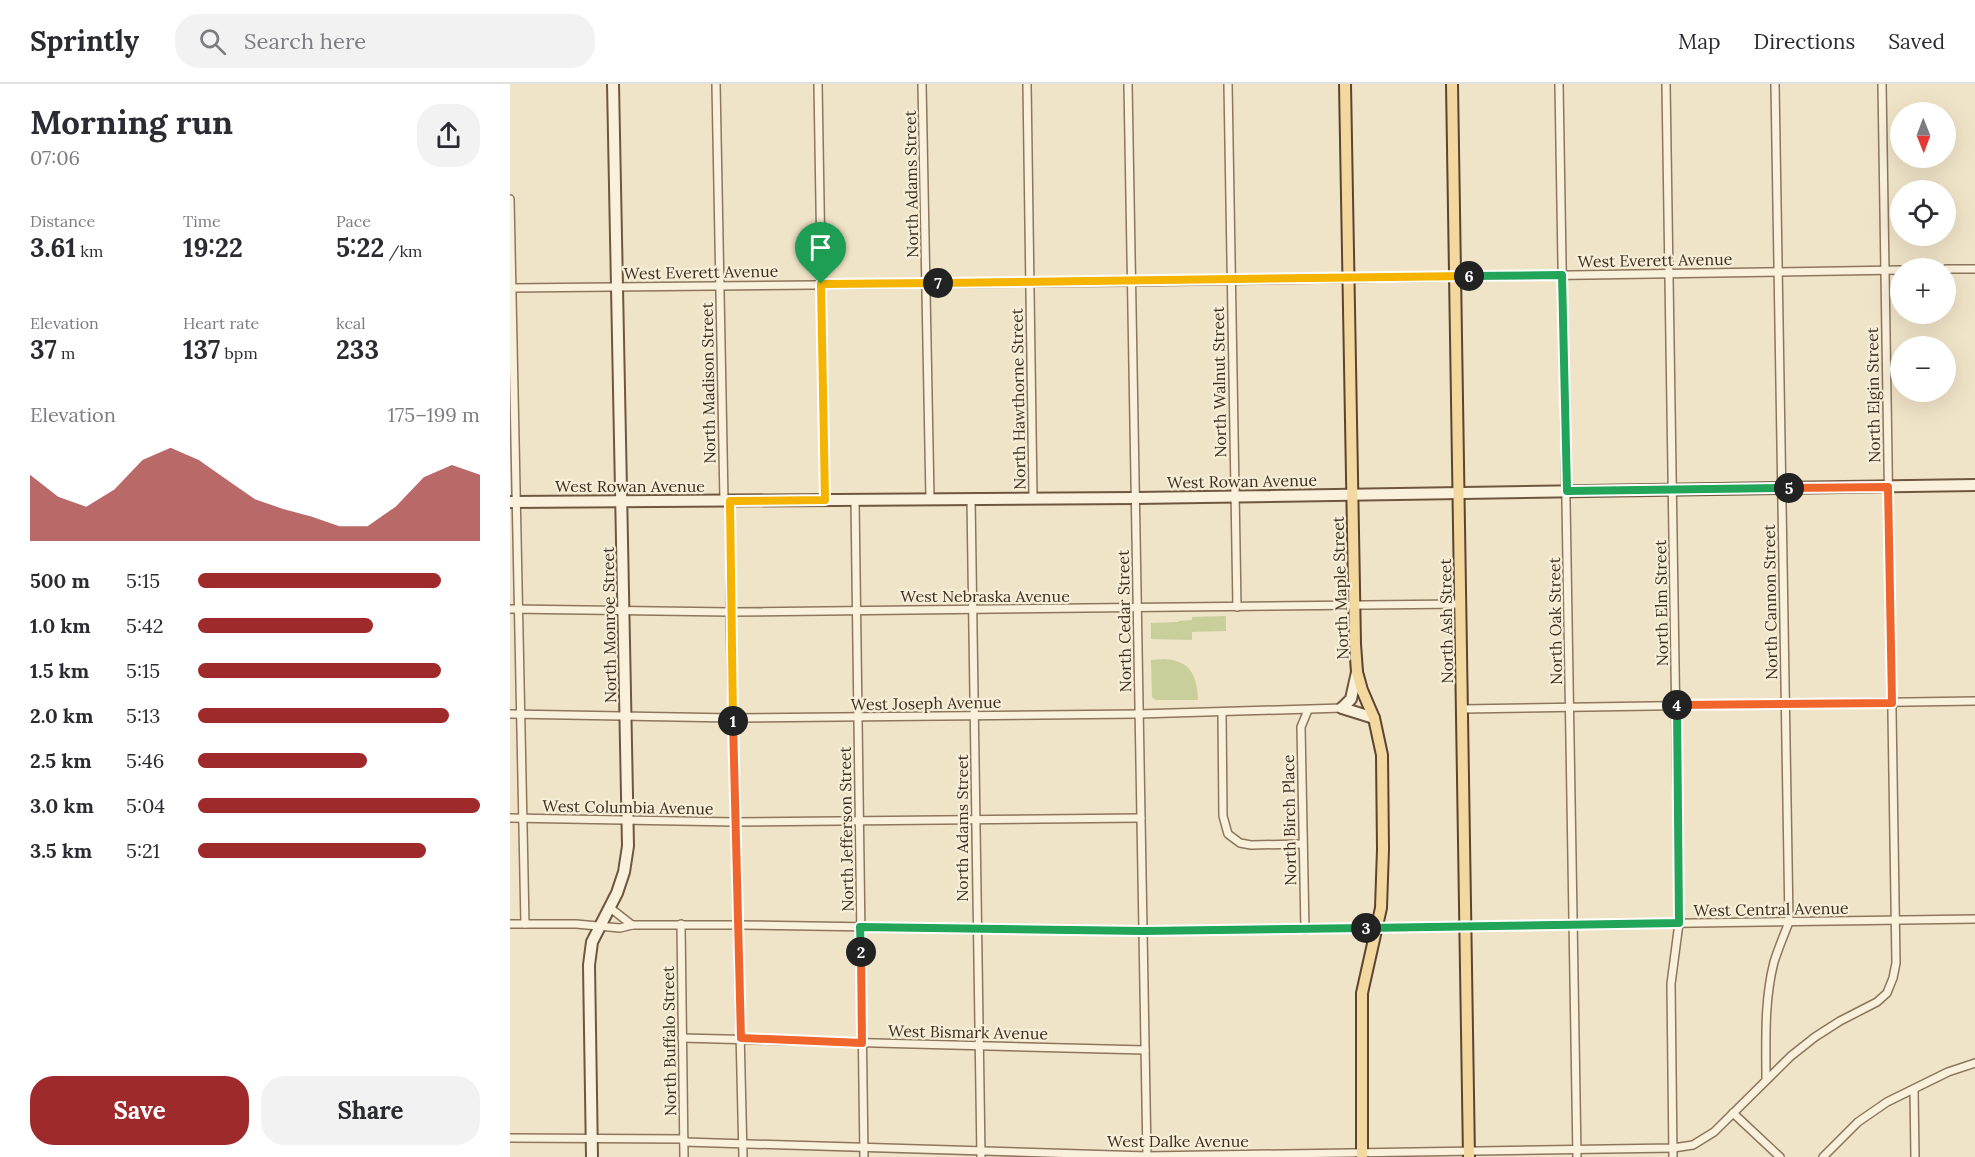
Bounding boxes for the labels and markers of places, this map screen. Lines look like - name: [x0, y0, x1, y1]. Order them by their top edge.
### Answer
- pin: [795, 222, 846, 284]
- pin: 6: [1454, 261, 1484, 291]
- pin: 7: [923, 268, 953, 298]
- pin: 5: [1774, 473, 1804, 503]
- pin: 4: [1662, 690, 1692, 720]
- pin: 1: [718, 706, 748, 736]
- pin: 3: [1351, 913, 1381, 943]
- pin: 2: [846, 937, 876, 967]

